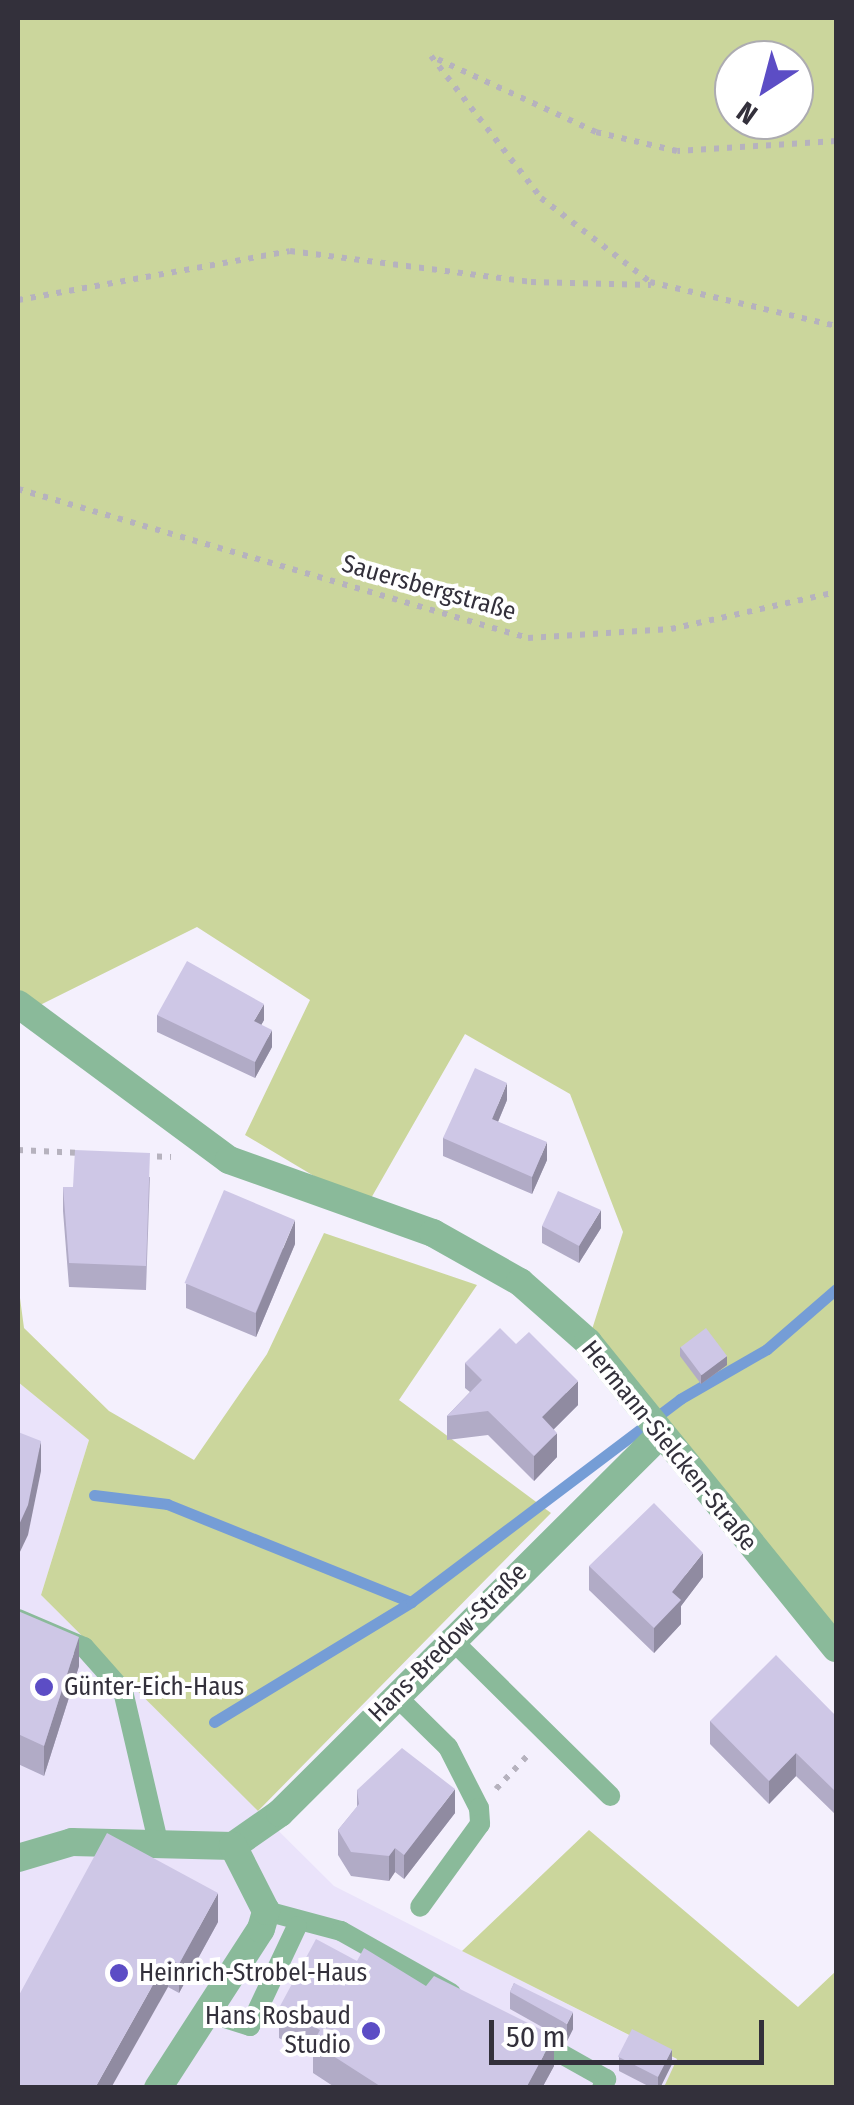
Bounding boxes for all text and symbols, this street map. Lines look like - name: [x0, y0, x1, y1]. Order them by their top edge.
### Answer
- north arrow: [714, 40, 814, 140]
- text: N: [731, 95, 764, 131]
- street label: Sauersbergstraße: [339, 549, 519, 627]
- street label: Hermann-Sielcken-Straße: [575, 1335, 763, 1557]
- street label: Hans-Bredow-Straße: [362, 1557, 534, 1729]
- place label: Günter-Eich-Haus: [64, 1672, 244, 1702]
- marker: Günter-Eich-Haus: [33, 1676, 55, 1698]
- place label: Heinrich-Strobel-Haus: [139, 1958, 367, 1988]
- marker: Heinrich-Strobel-Haus: [108, 1962, 130, 1984]
- scale bar: [494, 2000, 769, 2062]
- place label: Hans Rosbaud Studio: [205, 2002, 351, 2061]
- text: 50 m: [506, 2019, 566, 2055]
- marker: Hans Rosbaud Studio: [360, 2020, 382, 2042]

